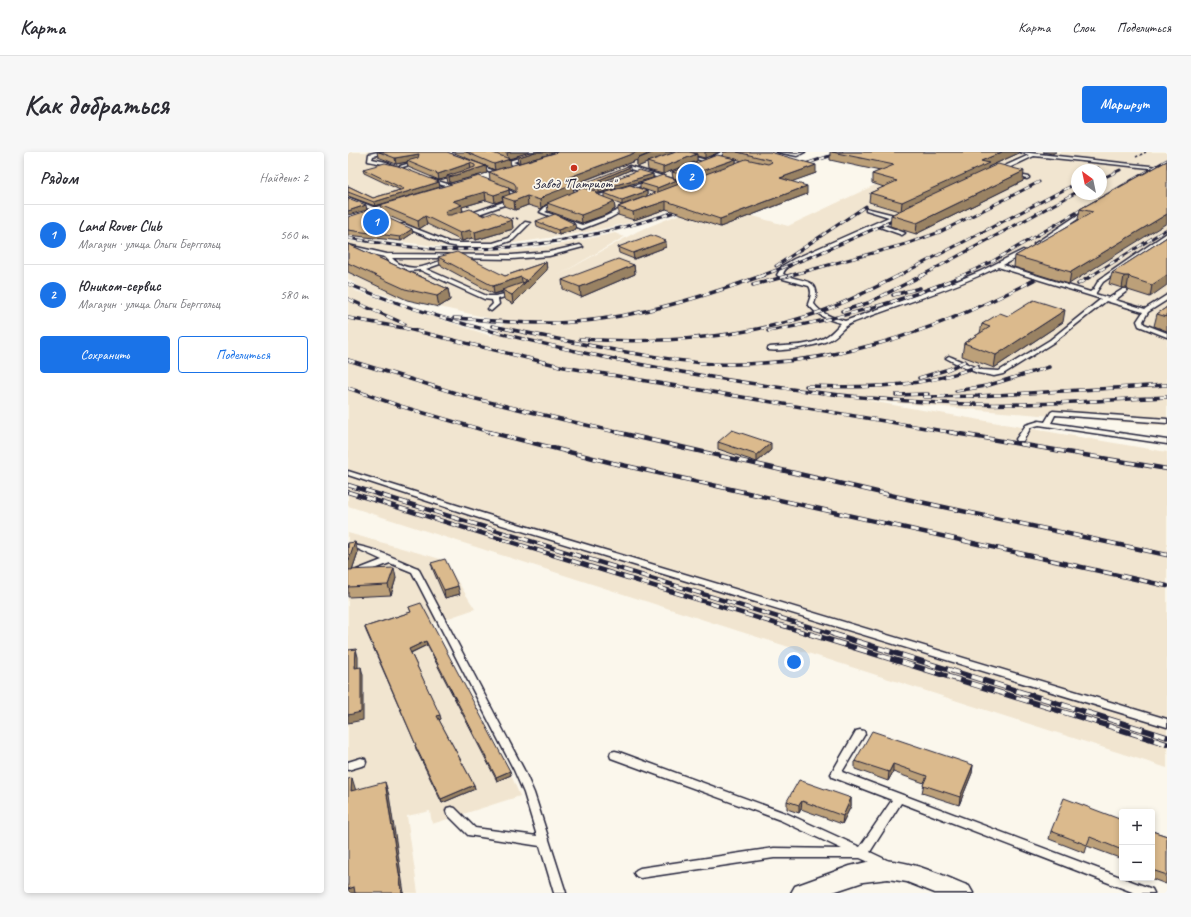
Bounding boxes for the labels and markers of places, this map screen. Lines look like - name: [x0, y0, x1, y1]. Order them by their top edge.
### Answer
- pin: 2: [678, 162, 704, 192]
- marker: Завод "Патриот": [569, 163, 579, 173]
- place label: Завод "Патриот": [532, 175, 618, 192]
- pin: 1: [363, 207, 389, 237]

